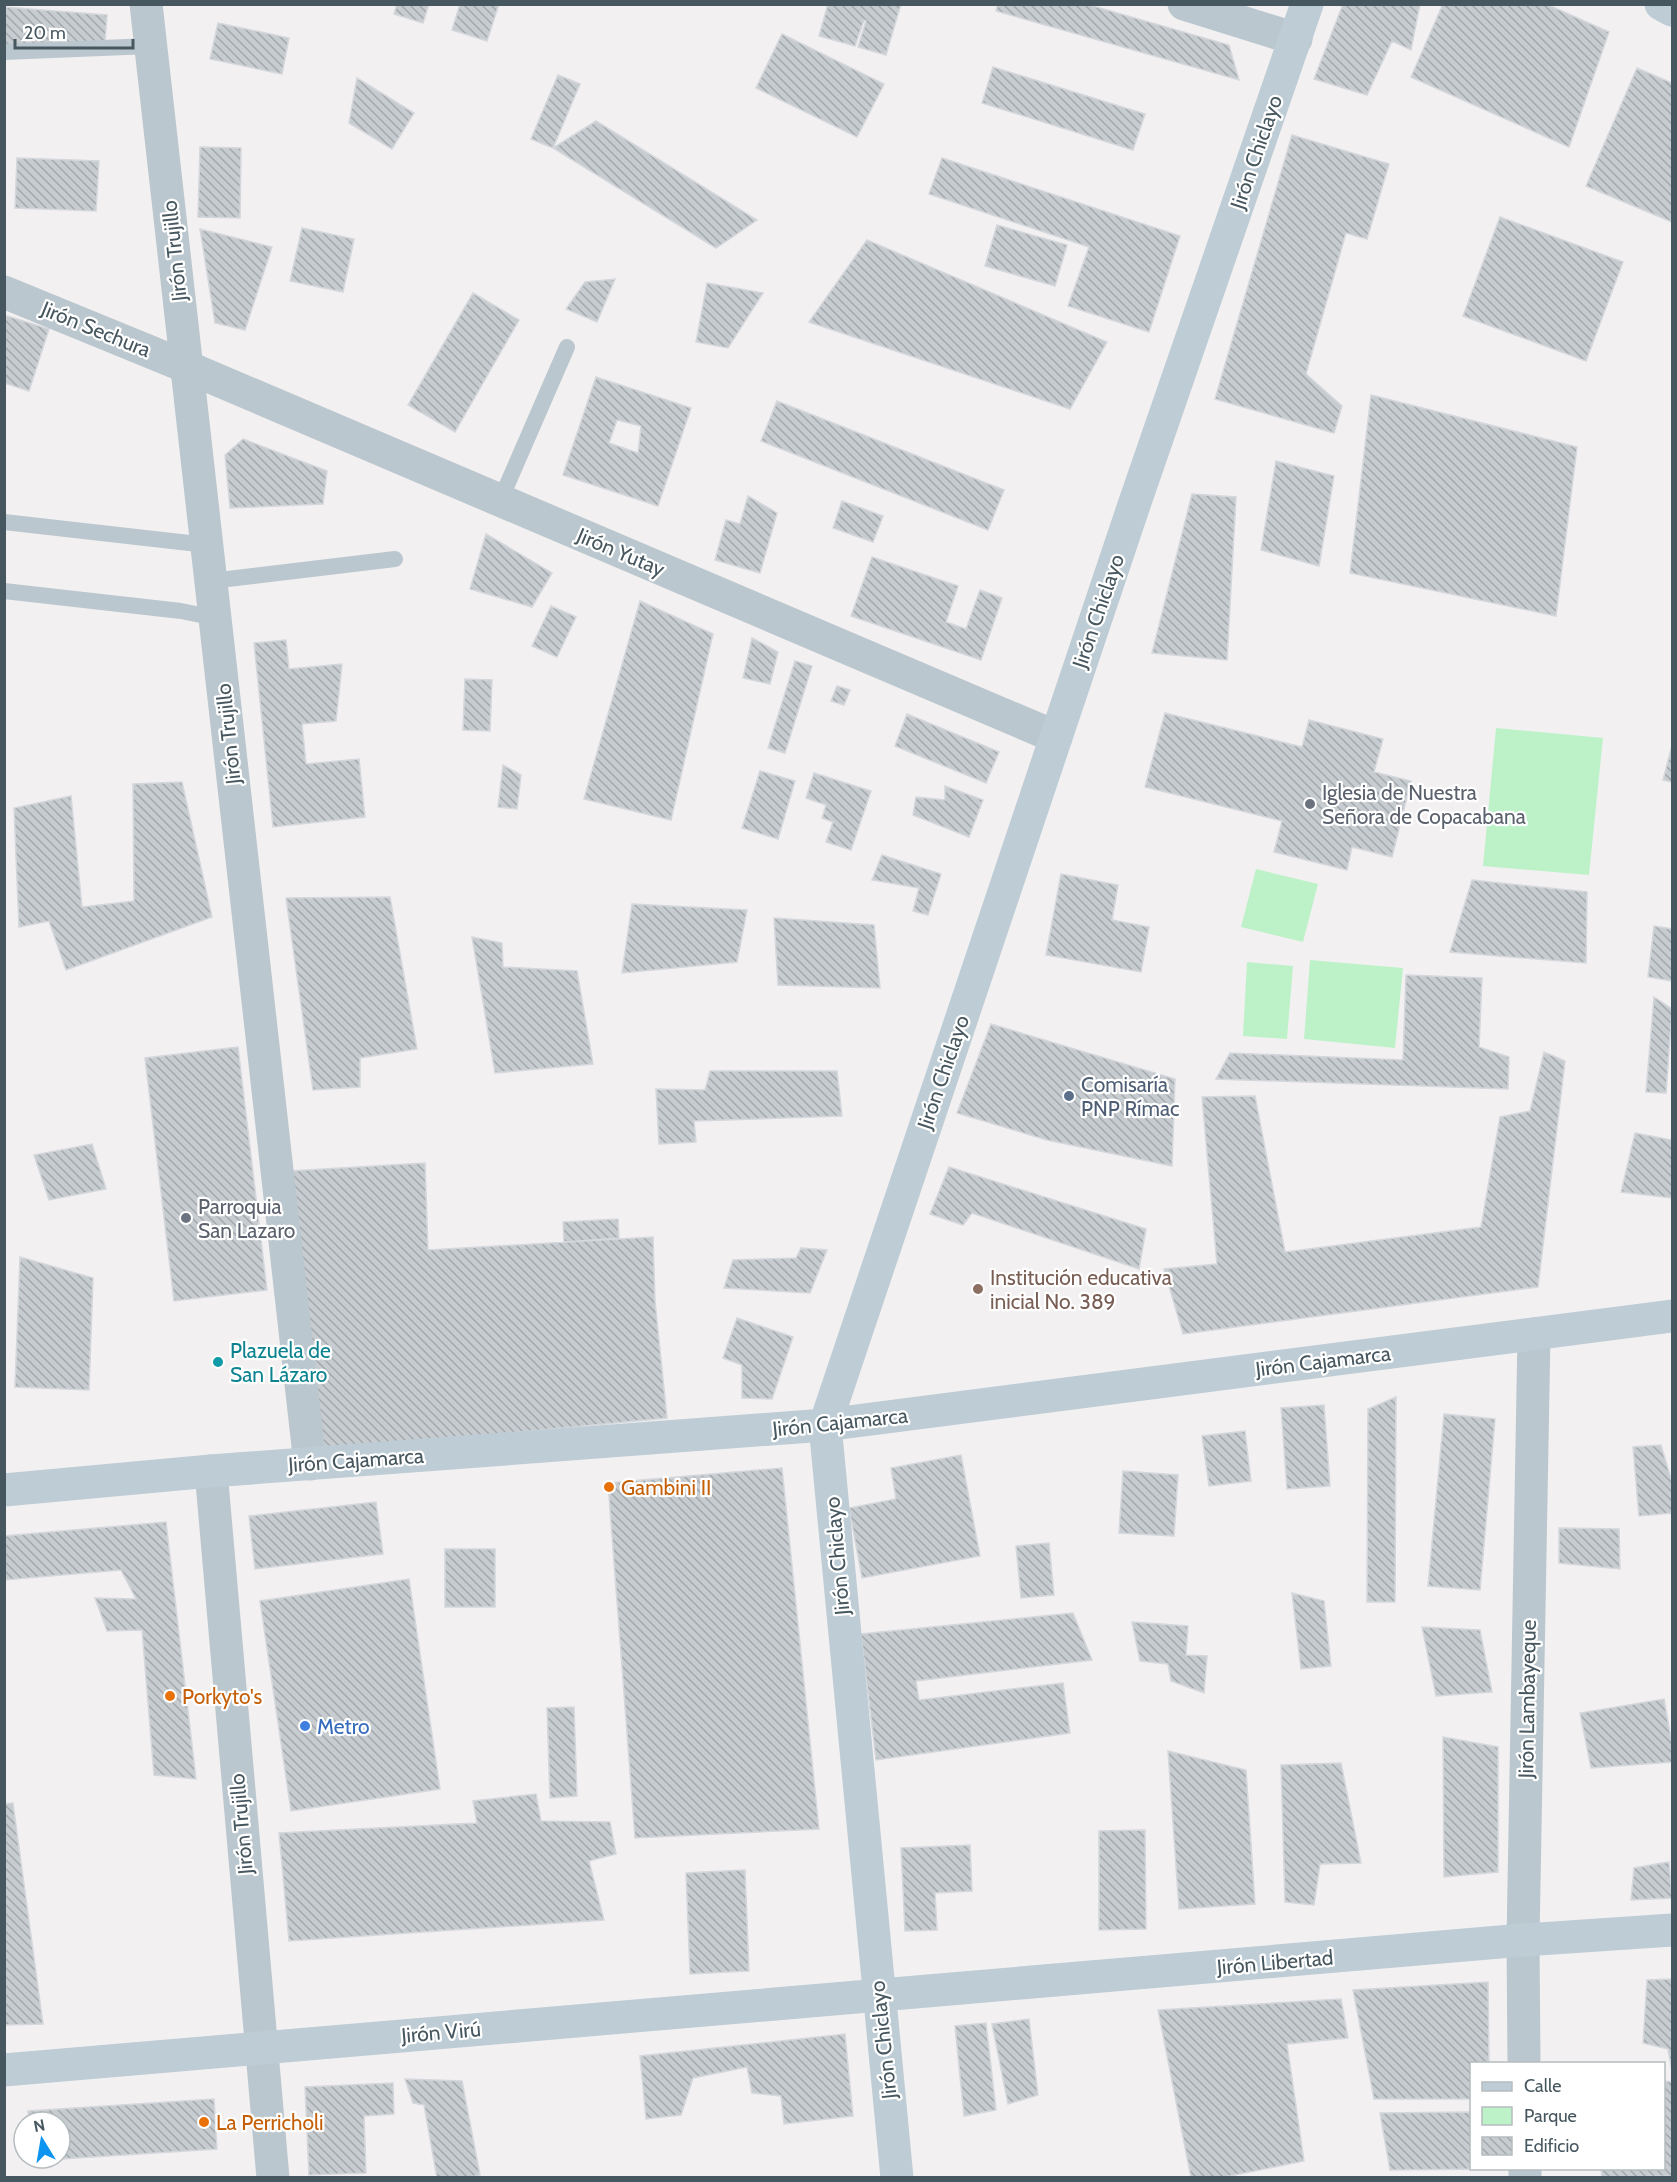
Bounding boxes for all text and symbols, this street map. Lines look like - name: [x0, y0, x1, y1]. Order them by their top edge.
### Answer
- scale bar: [15, 12, 134, 50]
- text: 20 m: [24, 22, 66, 44]
- street label: Jirón Chiclayo: [1225, 92, 1287, 213]
- street label: Jirón Trujillo: [156, 199, 193, 304]
- street label: Jirón Sechura: [37, 295, 154, 362]
- street label: Jirón Yutay: [572, 522, 669, 582]
- street label: Jirón Chiclayo: [1067, 551, 1129, 672]
- street label: Jirón Trujillo: [210, 682, 247, 787]
- place label: Iglesia de Nuestra Señora de Copacabana: [1322, 780, 1526, 829]
- marker: Iglesia de Nuestra Señora de Copacabana: [1303, 797, 1317, 811]
- street label: Jirón Chiclayo: [912, 1012, 974, 1133]
- place label: Comisaría PNP Rímac: [1081, 1072, 1180, 1121]
- marker: Comisaría PNP Rímac: [1062, 1089, 1076, 1103]
- place label: Parroquia San Lazaro: [198, 1194, 295, 1243]
- marker: Parroquia San Lazaro: [179, 1211, 193, 1225]
- place label: Institución educativa inicial No. 389: [990, 1265, 1172, 1314]
- marker: Institución educativa inicial No. 389: [971, 1282, 985, 1296]
- place label: Plazuela de San Lázaro: [230, 1338, 331, 1387]
- street label: Jirón Cajamarca: [1253, 1340, 1392, 1383]
- marker: Plazuela de San Lázaro: [211, 1355, 225, 1369]
- street label: Jirón Cajamarca: [770, 1402, 909, 1443]
- street label: Jirón Cajamarca: [286, 1443, 425, 1478]
- place label: Gambini II: [621, 1475, 711, 1500]
- marker: Gambini II: [602, 1480, 616, 1494]
- street label: Jirón Chiclayo: [819, 1496, 855, 1617]
- street label: Jirón Lambayeque: [1513, 1619, 1541, 1780]
- place label: Porkyto's: [182, 1684, 262, 1709]
- marker: Porkyto's: [163, 1689, 177, 1703]
- place label: Metro: [317, 1714, 370, 1739]
- marker: Metro: [298, 1719, 312, 1733]
- street label: Jirón Trujillo: [224, 1772, 259, 1877]
- street label: Jirón Libertad: [1215, 1944, 1334, 1980]
- street label: Jirón Chiclayo: [864, 1980, 902, 2101]
- street label: Jirón Virú: [399, 2016, 482, 2048]
- legend: [1470, 2062, 1665, 2170]
- text: Calle: [1524, 2075, 1561, 2097]
- text: Parque: [1524, 2105, 1577, 2127]
- north arrow: [12, 2110, 72, 2170]
- place label: La Perricholi: [216, 2110, 323, 2135]
- text: N: [32, 2115, 47, 2136]
- marker: La Perricholi: [197, 2115, 211, 2129]
- text: Edificio: [1524, 2135, 1579, 2157]

